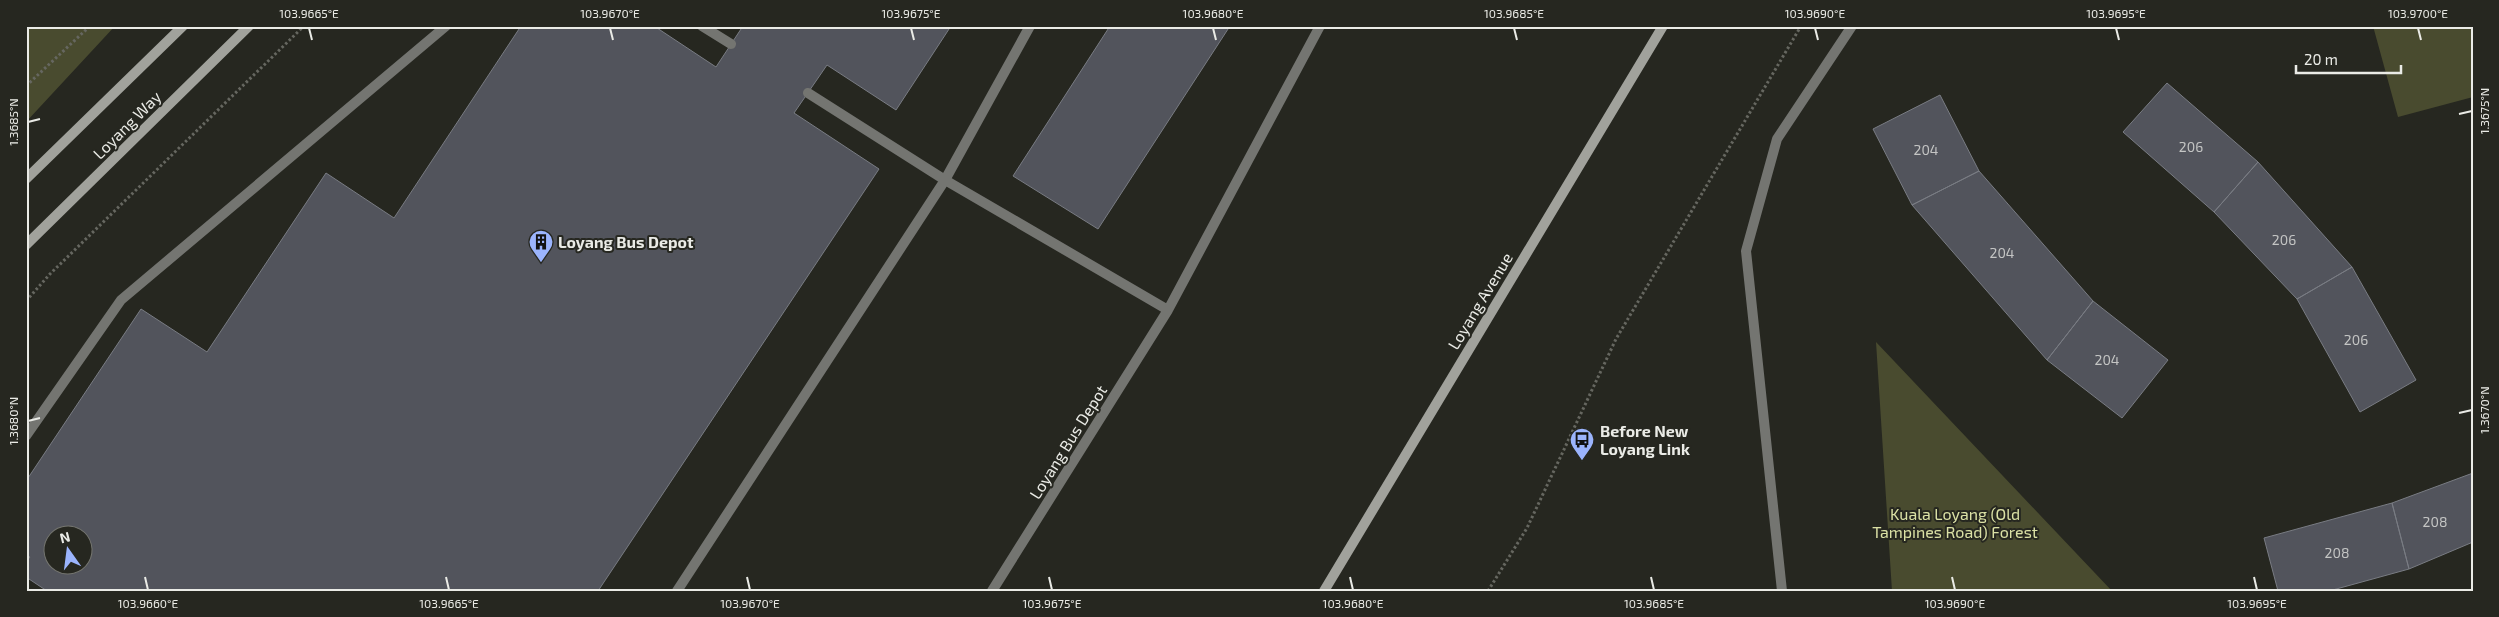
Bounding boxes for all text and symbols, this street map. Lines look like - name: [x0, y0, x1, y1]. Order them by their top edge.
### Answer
- text: 103.9665°E: [279, 6, 339, 20]
- text: 103.9670°E: [580, 6, 640, 20]
- text: 103.9675°E: [882, 6, 941, 20]
- text: 103.9680°E: [1183, 6, 1244, 20]
- text: 103.9685°E: [1484, 6, 1544, 20]
- text: 103.9690°E: [1785, 6, 1845, 20]
- text: 103.9695°E: [2086, 6, 2146, 20]
- text: 103.9700°E: [2388, 6, 2448, 20]
- scale bar: [2296, 42, 2402, 74]
- text: 20 m: [2304, 50, 2338, 68]
- street label: Loyang Way: [89, 86, 165, 163]
- text: 1.3675°N: [2477, 88, 2491, 134]
- text: 1.3685°N: [6, 98, 20, 146]
- house number: 206: [2179, 138, 2203, 155]
- house number: 204: [1914, 141, 1938, 158]
- building icon: Loyang Bus Depot: [528, 229, 554, 263]
- house number: 206: [2272, 231, 2296, 248]
- place label: Loyang Bus Depot: [558, 232, 694, 252]
- house number: 204: [1990, 244, 2014, 261]
- street label: Loyang Avenue: [1443, 249, 1516, 353]
- house number: 206: [2344, 331, 2368, 348]
- house number: 204: [2095, 351, 2119, 368]
- street label: Loyang Bus Depot: [1025, 381, 1110, 502]
- text: 1.3670°N: [2477, 386, 2491, 434]
- text: 1.3680°N: [6, 397, 20, 445]
- place label: Before New Loyang Link: [1600, 421, 1690, 459]
- bus stop icon: Before New Loyang Link: [1569, 427, 1595, 461]
- park label: Kuala Loyang (Old Tampines Road) Forest: [1872, 504, 2038, 541]
- house number: 208: [2423, 513, 2447, 530]
- north arrow: [42, 524, 92, 574]
- text: N: [58, 527, 72, 546]
- house number: 208: [2325, 544, 2349, 561]
- text: 103.9660°E: [118, 596, 178, 610]
- text: 103.9665°E: [419, 596, 479, 610]
- text: 103.9670°E: [720, 596, 780, 610]
- text: 103.9675°E: [1023, 596, 1082, 610]
- text: 103.9680°E: [1323, 596, 1384, 610]
- text: 103.9685°E: [1624, 596, 1684, 610]
- text: 103.9690°E: [1925, 596, 1985, 610]
- text: 103.9695°E: [2227, 596, 2287, 610]

